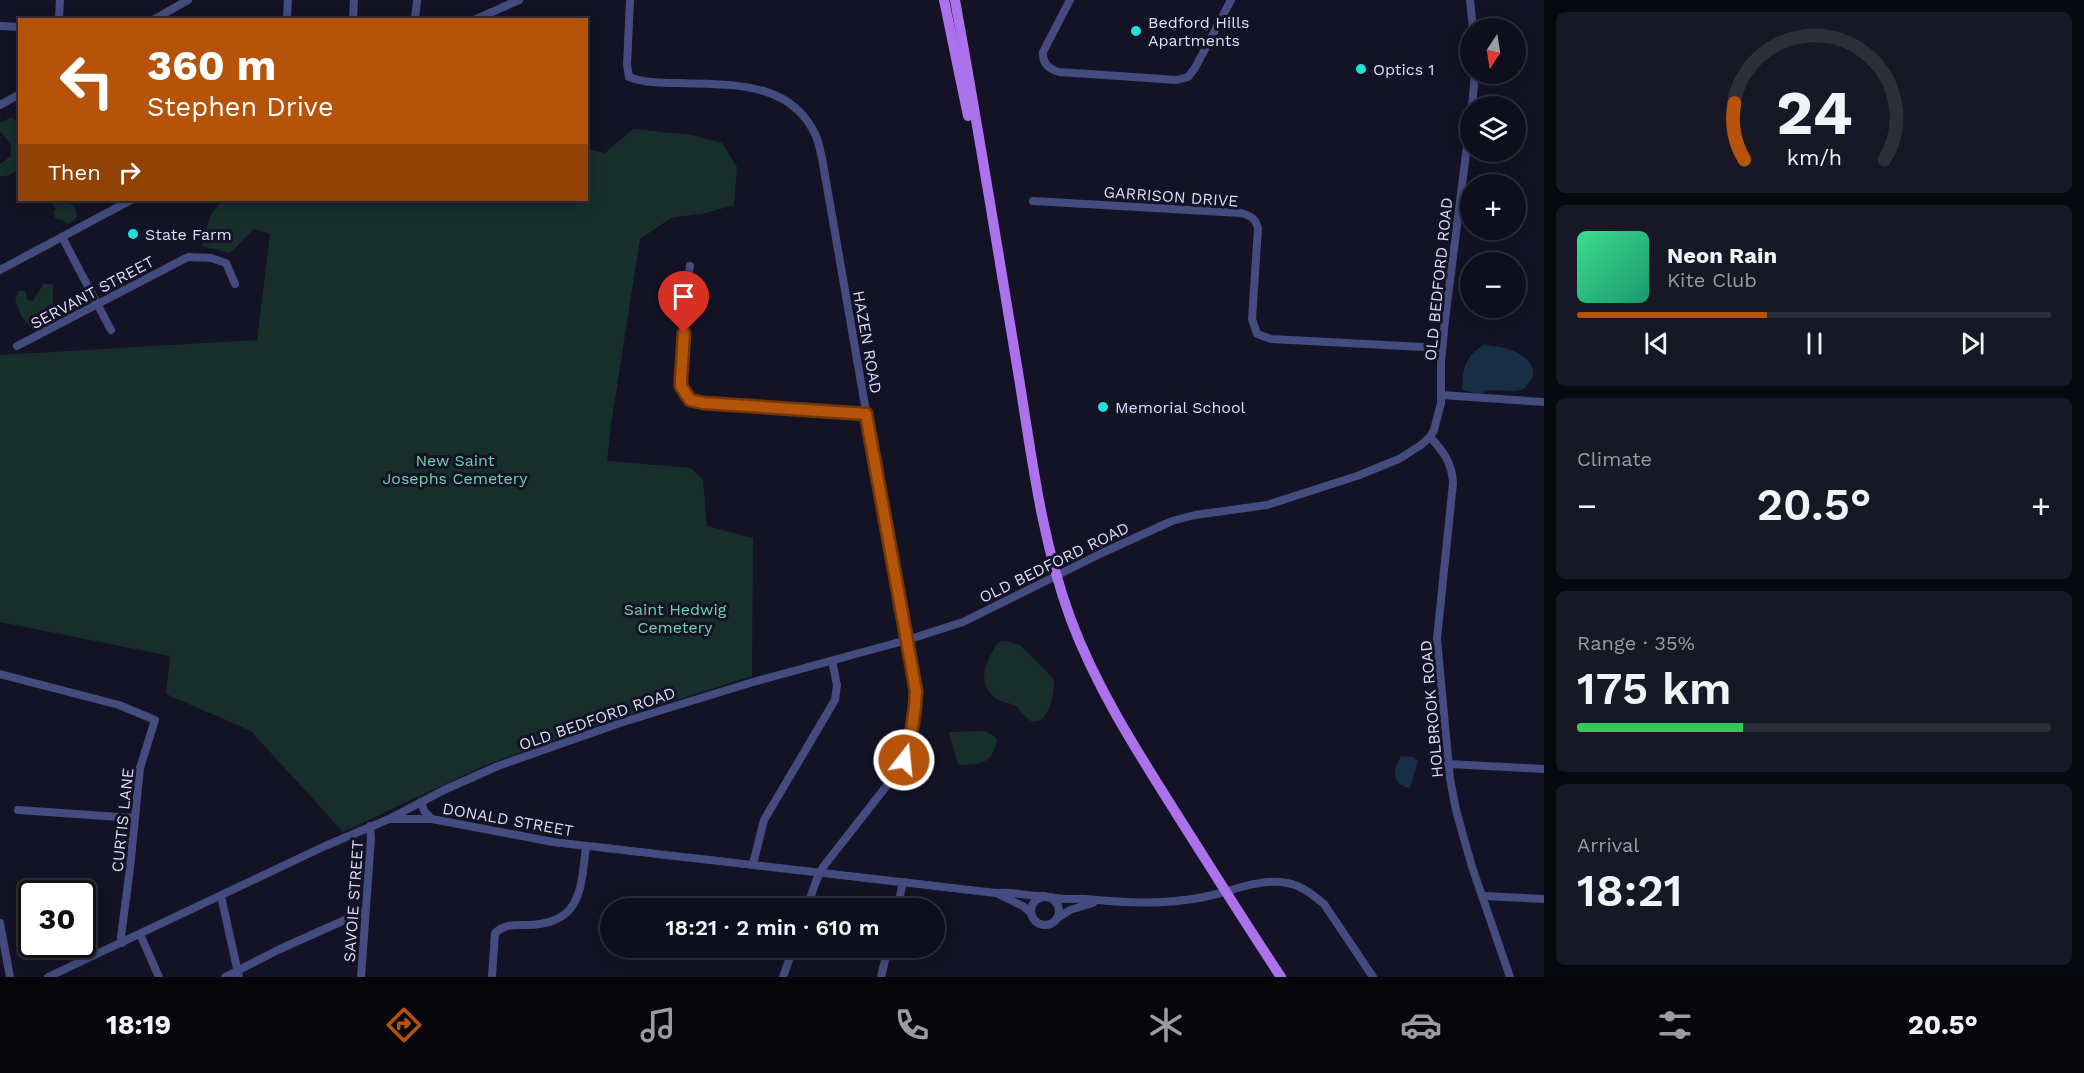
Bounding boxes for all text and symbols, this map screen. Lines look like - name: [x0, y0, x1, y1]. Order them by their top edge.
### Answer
- place label: Bedford Hills Apartments: [1148, 13, 1249, 50]
- north arrow: [1460, 18, 1526, 84]
- map controls: [1460, 18, 1526, 318]
- marker: Bedford Hills Apartments: [1129, 24, 1143, 38]
- text: 360 m: [147, 41, 276, 90]
- icon: left: [48, 42, 126, 120]
- place label: Optics 1: [1373, 60, 1435, 79]
- marker: Optics 1: [1354, 62, 1368, 76]
- text: 24: [1776, 76, 1852, 149]
- text: Stephen Drive: [147, 91, 334, 123]
- button: layers: [1460, 96, 1526, 162]
- text: km/h: [1786, 145, 1842, 170]
- icon: right: [113, 156, 146, 189]
- text: Then: [48, 160, 101, 185]
- button: +: [1460, 174, 1526, 240]
- street label: GARRISON DRIVE: [1103, 182, 1239, 211]
- street label: OLD BEDFORD ROAD: [1420, 196, 1457, 362]
- place label: State Farm: [145, 225, 232, 244]
- marker: State Farm: [126, 227, 140, 241]
- text: Neon Rain: [1667, 243, 1777, 268]
- street label: SERVANT STREET: [27, 252, 158, 333]
- button: −: [1460, 252, 1526, 318]
- text: Kite Club: [1667, 268, 1757, 292]
- pin: [658, 271, 709, 333]
- icon: arrive: [667, 280, 700, 313]
- street label: HAZEN ROAD: [849, 289, 886, 395]
- icon: previous: [1640, 327, 1673, 360]
- icon: pause: [1798, 327, 1831, 360]
- icon: next: [1956, 327, 1989, 360]
- place label: Memorial School: [1115, 398, 1246, 417]
- marker: Memorial School: [1096, 400, 1110, 414]
- text: Climate: [1577, 447, 1652, 471]
- park label: New Saint Josephs Cemetery: [382, 451, 528, 488]
- text: 20.5°: [1756, 478, 1872, 531]
- text: −: [1577, 486, 1597, 525]
- text: +: [2031, 486, 2051, 525]
- street label: OLD BEDFORD ROAD: [976, 518, 1132, 607]
- park label: Saint Hedwig Cemetery: [624, 600, 727, 637]
- text: Range · 35%: [1577, 631, 1695, 655]
- street label: HOLBROOK ROAD: [1416, 639, 1447, 779]
- text: 175 km: [1577, 662, 1732, 715]
- street label: OLD BEDFORD ROAD: [516, 683, 678, 754]
- position arrow: [872, 728, 936, 792]
- street label: CURTIS LANE: [108, 767, 137, 873]
- street label: DONALD STREET: [441, 799, 575, 840]
- text: Arrival: [1577, 833, 1639, 857]
- street label: SAVOIE STREET: [340, 839, 367, 963]
- text: 18:21: [1577, 864, 1683, 917]
- speed limit sign: 30: [18, 880, 96, 958]
- text: 18:21 · 2 min · 610 m: [665, 915, 880, 940]
- icon: directions: [383, 1004, 425, 1046]
- icon: music: [637, 1004, 679, 1046]
- icon: phone: [891, 1004, 933, 1046]
- icon: climate: [1145, 1004, 1187, 1046]
- icon: car: [1400, 1004, 1442, 1046]
- icon: filters: [1654, 1004, 1696, 1046]
- text: 18:19: [106, 1009, 171, 1041]
- text: 20.5°: [1908, 1009, 1978, 1041]

